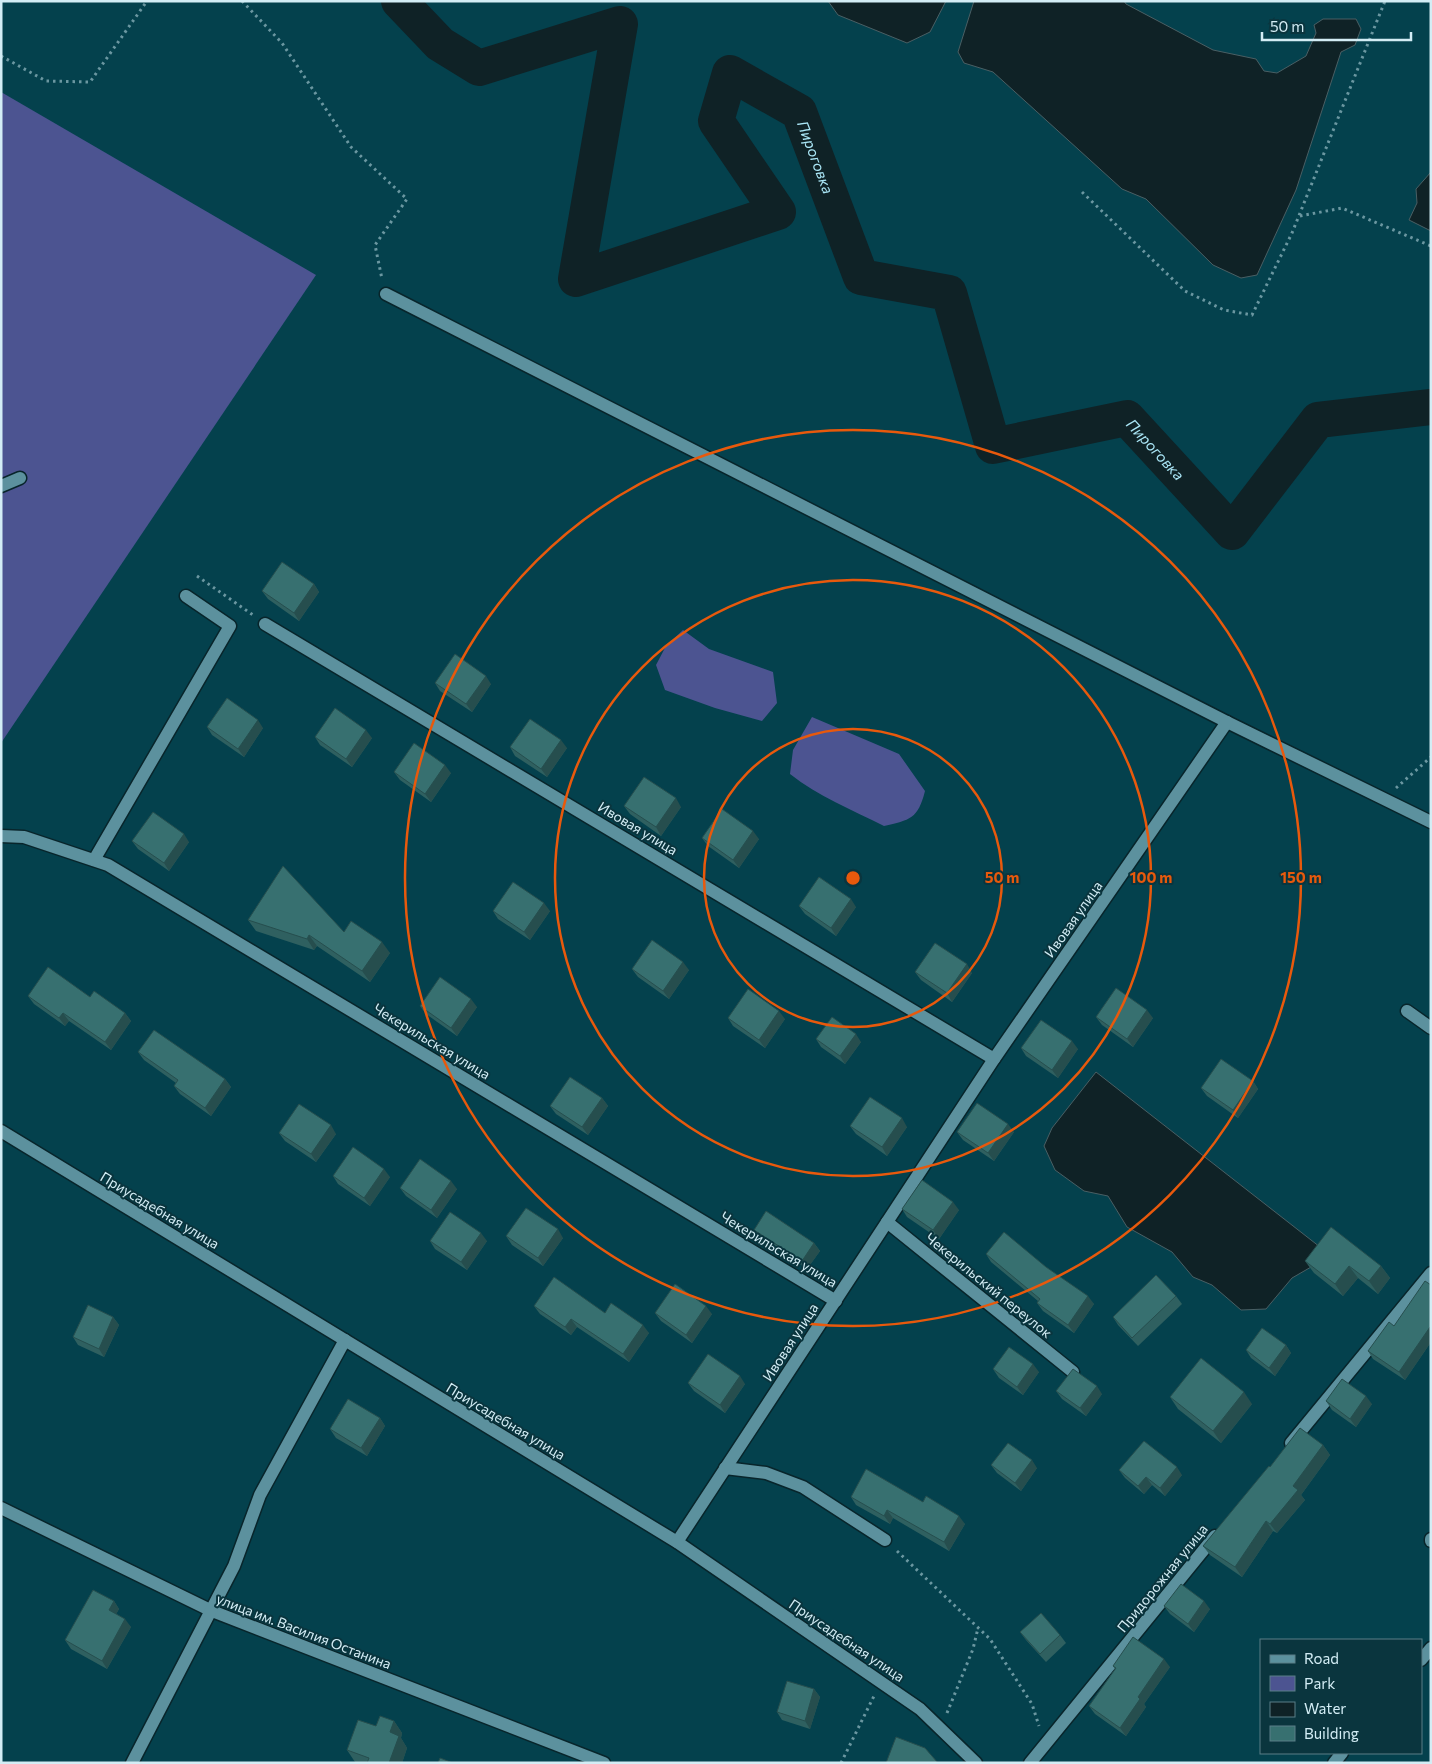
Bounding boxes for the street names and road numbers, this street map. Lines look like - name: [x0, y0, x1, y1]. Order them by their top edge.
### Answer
- street label: Ивовая улица: [595, 798, 681, 858]
- street label: Ивовая улица: [1040, 878, 1106, 960]
- street label: Чекерильская улица: [371, 999, 493, 1083]
- street label: Приусадебная улица: [98, 1168, 222, 1252]
- street label: Чекерильская улица: [718, 1207, 840, 1291]
- street label: Чекерильский переулок: [922, 1229, 1056, 1341]
- street label: Ивовая улица: [759, 1300, 821, 1384]
- street label: Приусадебная улица: [444, 1379, 568, 1463]
- street label: Придорожная улица: [1113, 1521, 1211, 1635]
- street label: улица им. Василия Останина: [214, 1590, 394, 1672]
- street label: Приусадебная улица: [786, 1595, 908, 1685]

